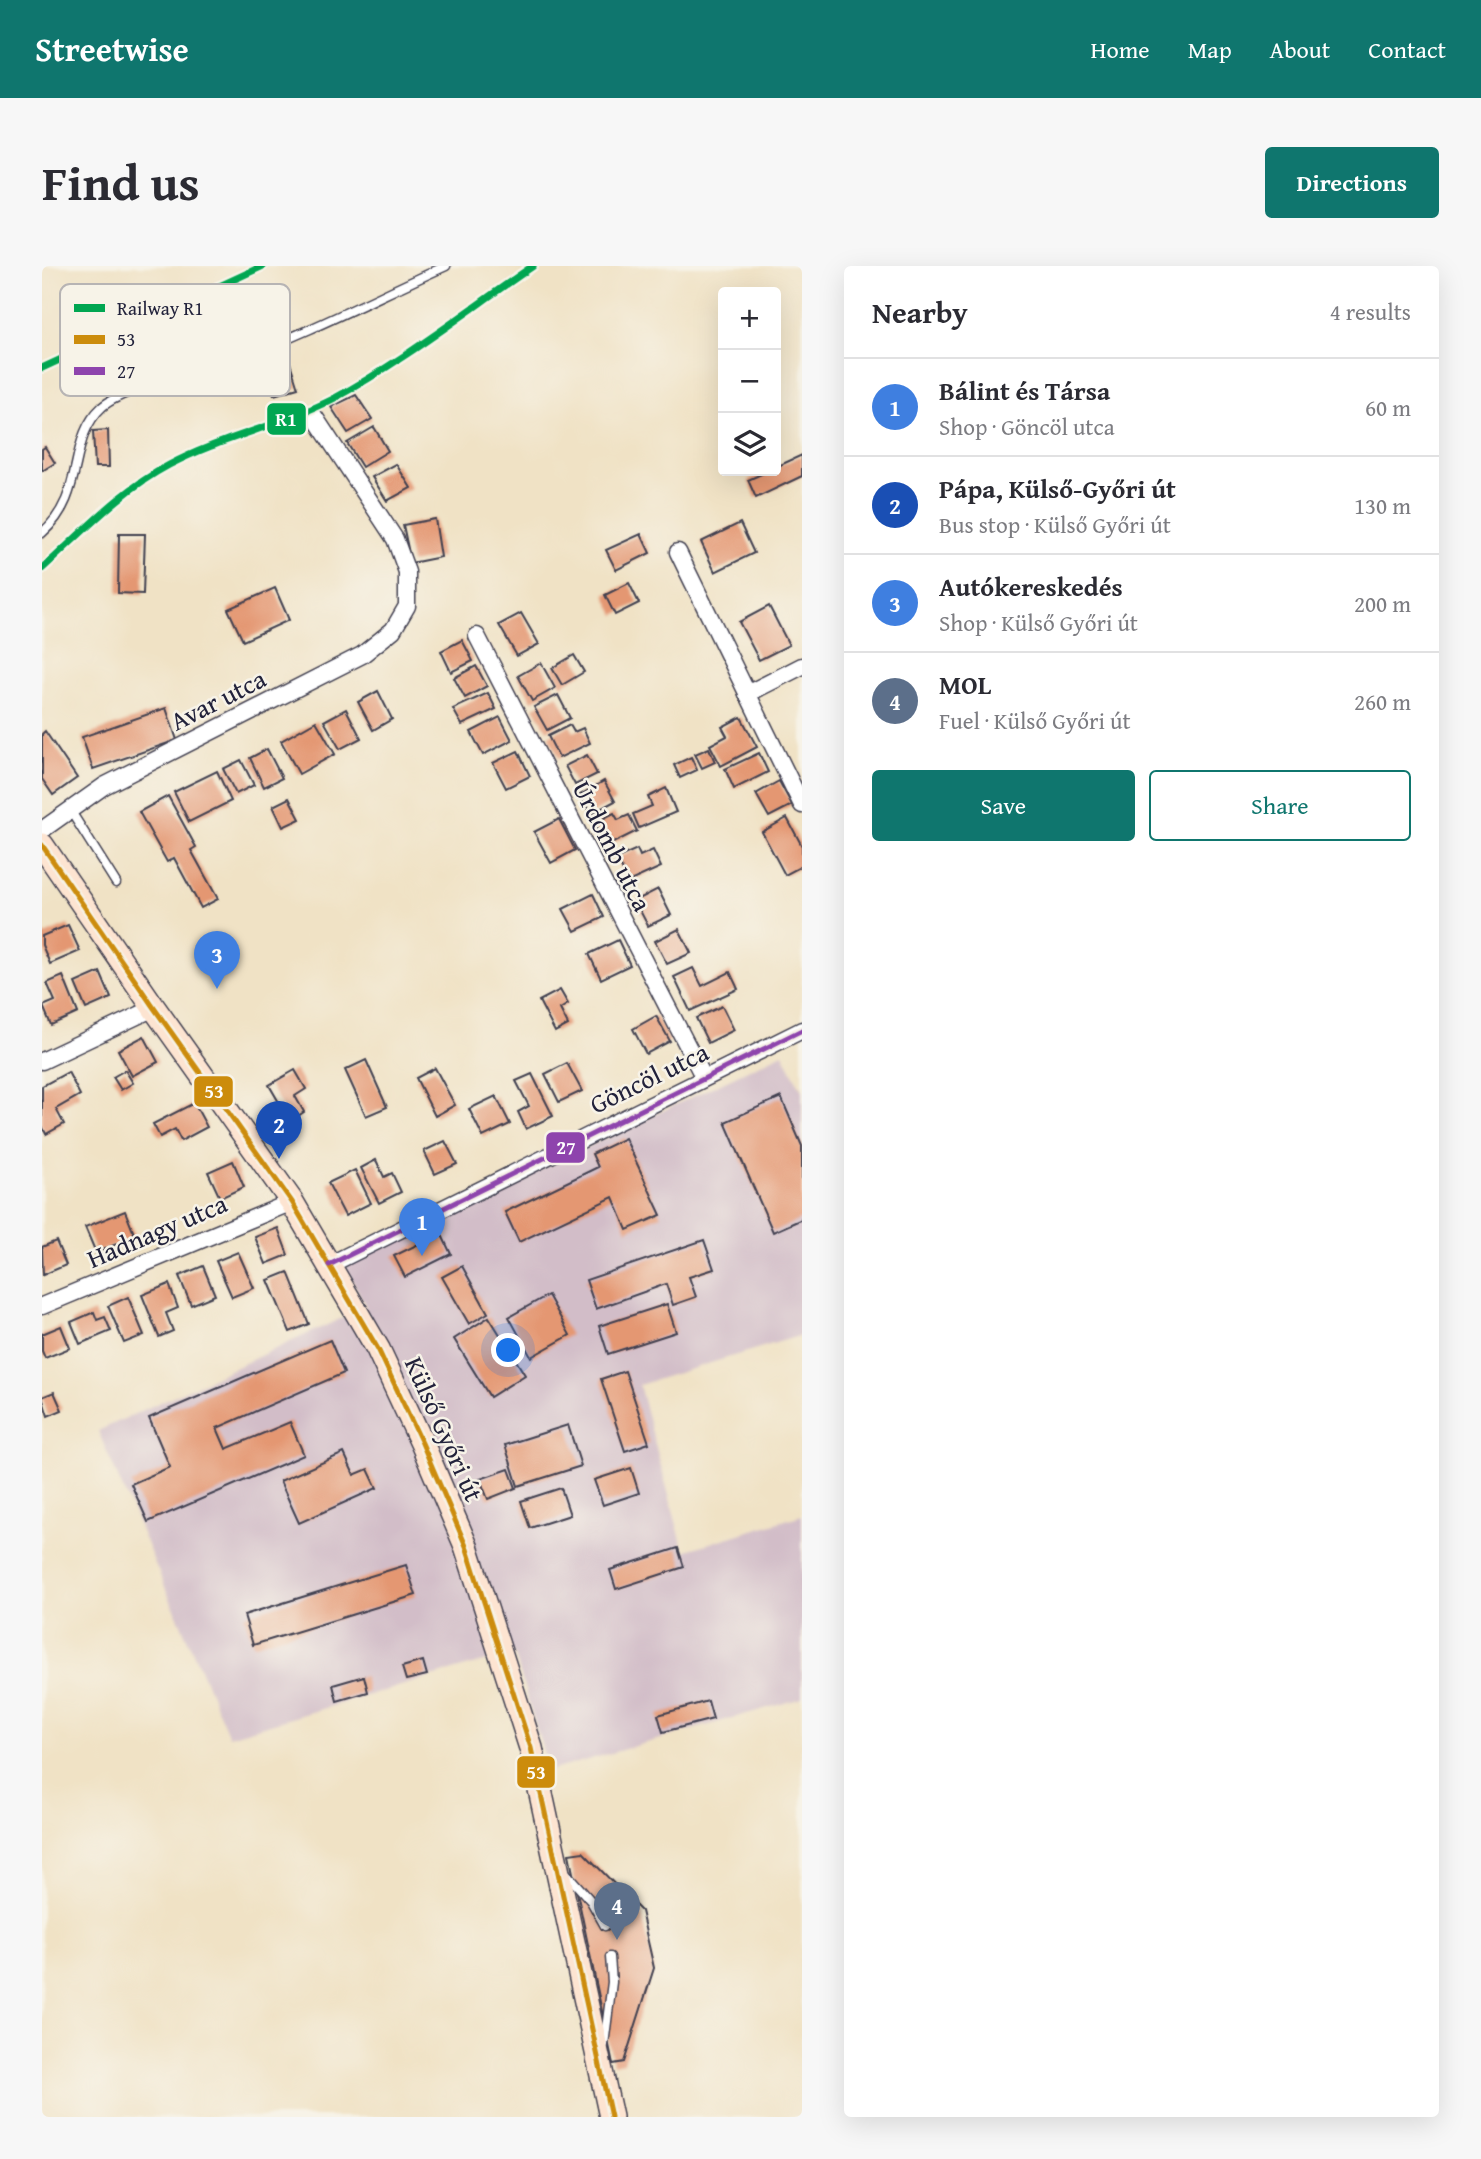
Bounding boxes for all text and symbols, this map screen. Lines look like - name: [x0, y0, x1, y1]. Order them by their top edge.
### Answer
- text: Streetwise: [35, 25, 189, 73]
- text: Home: [1091, 32, 1150, 67]
- text: Map: [1188, 32, 1232, 67]
- text: About: [1270, 32, 1330, 67]
- text: Contact: [1368, 32, 1446, 67]
- text: Find us: [42, 146, 200, 218]
- button: Directions: [1265, 147, 1439, 218]
- legend: [60, 284, 290, 396]
- map controls: [718, 287, 781, 476]
- button: +: [718, 287, 781, 350]
- text: Nearby: [872, 290, 968, 334]
- text: Railway R1: [117, 294, 204, 322]
- text: 4 results: [1330, 295, 1411, 328]
- text: 53: [117, 325, 135, 353]
- button: −: [718, 350, 781, 413]
- text: 27: [117, 357, 135, 385]
- text: Bálint és Társa: [939, 371, 1110, 410]
- text: 1: [889, 391, 901, 424]
- text: 60 m: [1365, 391, 1411, 424]
- line badge: R1: [266, 402, 307, 436]
- text: R1: [275, 405, 297, 433]
- text: Shop · Göncöl utca: [939, 410, 1115, 443]
- button: layers: [718, 413, 781, 476]
- text: Pápa, Külső-Győri út: [939, 469, 1176, 508]
- text: 2: [889, 489, 901, 522]
- text: 130 m: [1354, 489, 1411, 522]
- text: Bus stop · Külső Győri út: [939, 508, 1171, 541]
- text: Autókereskedés: [939, 567, 1123, 606]
- text: 3: [889, 587, 901, 620]
- text: 200 m: [1354, 587, 1411, 620]
- text: Shop · Külső Győri út: [939, 606, 1138, 639]
- street label: Avar utca: [163, 659, 273, 740]
- text: MOL: [939, 665, 991, 704]
- text: 4: [889, 685, 901, 718]
- text: 260 m: [1354, 685, 1411, 718]
- text: Fuel · Külső Győri út: [939, 704, 1131, 737]
- button: Save: [872, 770, 1135, 841]
- button: Share: [1149, 770, 1411, 841]
- street label: Úrdomb utca: [563, 774, 662, 919]
- pin: 3: [194, 931, 240, 989]
- street label: Göncöl utca: [583, 1032, 716, 1123]
- line badge: 53: [193, 1075, 234, 1108]
- text: 53: [204, 1077, 224, 1105]
- pin: 2: [256, 1101, 302, 1159]
- line badge: 27: [545, 1131, 586, 1164]
- text: 27: [556, 1133, 576, 1161]
- street label: Hadnagy utca: [81, 1183, 234, 1278]
- pin: 1: [399, 1198, 445, 1256]
- your location: [491, 1333, 525, 1367]
- street label: Külső Győri út: [395, 1350, 494, 1507]
- line badge: 53: [516, 1755, 556, 1789]
- text: 53: [526, 1758, 546, 1786]
- pin: 4: [594, 1882, 640, 1940]

